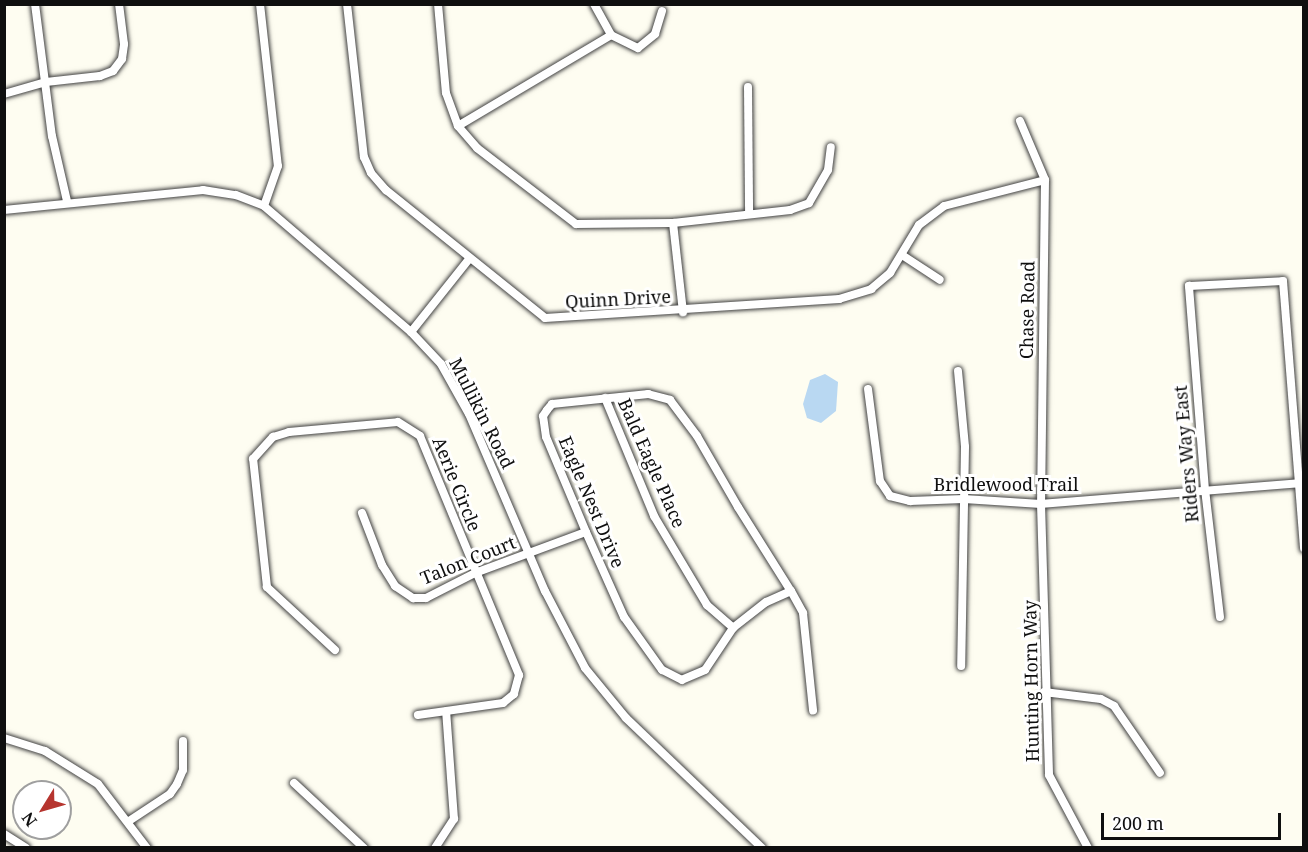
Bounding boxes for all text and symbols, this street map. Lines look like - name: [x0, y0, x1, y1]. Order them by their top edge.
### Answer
- street label: Chase Road: [1015, 261, 1039, 359]
- street label: Quinn Drive: [565, 285, 671, 313]
- street label: Mullikin Road: [445, 354, 519, 472]
- street label: Riders Way East: [1169, 385, 1203, 523]
- street label: Bald Eagle Place: [614, 395, 690, 531]
- street label: Eagle Nest Drive: [555, 433, 629, 571]
- street label: Aerie Circle: [428, 434, 486, 534]
- street label: Bridlewood Trail: [934, 473, 1078, 495]
- street label: Talon Court: [417, 531, 519, 589]
- street label: Hunting Horn Way: [1019, 600, 1043, 762]
- north arrow: [12, 780, 72, 840]
- scale bar: [1104, 801, 1284, 839]
- text: N: [17, 808, 42, 831]
- text: 200 m: [1112, 811, 1164, 835]

